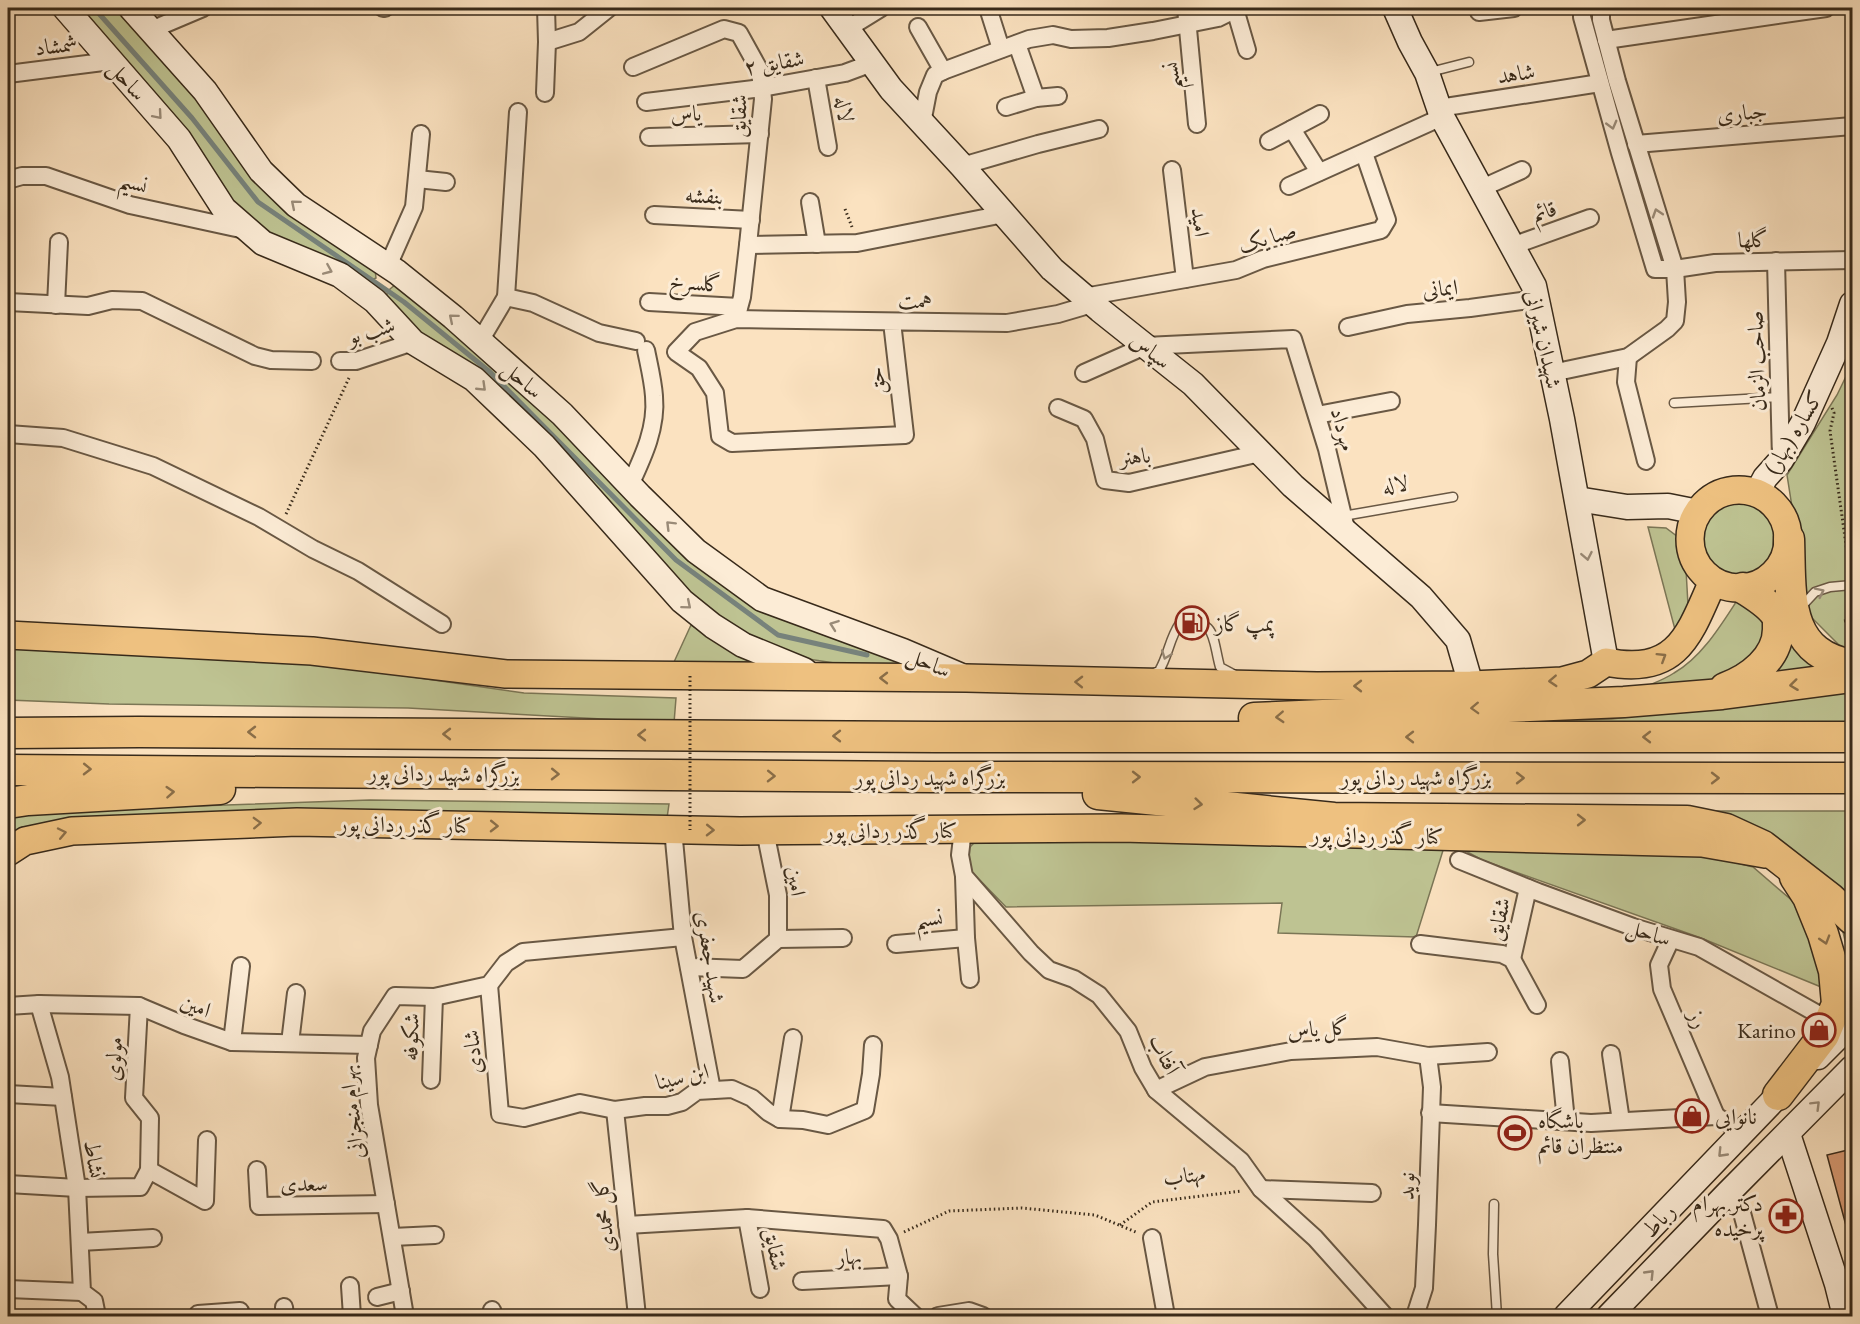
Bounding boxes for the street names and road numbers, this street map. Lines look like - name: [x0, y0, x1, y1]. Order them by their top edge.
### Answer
- street label: شمشاد: [33, 28, 79, 62]
- street label: شقایق ۲: [742, 43, 806, 82]
- street label: ساحل: [101, 54, 153, 107]
- street label: شاهد: [1495, 56, 1537, 91]
- street label: نسیم: [1156, 60, 1194, 91]
- street label: شقایق: [723, 94, 754, 138]
- street label: لاله: [828, 94, 861, 124]
- street label: جباری: [1716, 96, 1768, 129]
- street label: یاس: [670, 98, 704, 129]
- street label: نسیم: [114, 164, 152, 207]
- street label: بنفشه: [684, 180, 724, 211]
- street label: قائم: [1528, 194, 1562, 234]
- street label: امید: [1184, 206, 1217, 238]
- street label: صبا یک: [1235, 215, 1300, 260]
- street label: گلها: [1737, 224, 1769, 255]
- street label: گلسرخ: [668, 266, 722, 304]
- street label: ایمانی: [1421, 273, 1459, 304]
- street label: همت: [898, 286, 932, 315]
- street label: شهیدان شیرانی: [1518, 287, 1569, 391]
- street label: شب بو: [342, 310, 398, 352]
- street label: صاحب الزمان: [1740, 310, 1773, 412]
- street label: سپاس: [1124, 325, 1177, 376]
- street label: ساحل: [496, 354, 549, 406]
- street label: حق: [860, 365, 893, 396]
- street label: کساره (بهار): [1757, 385, 1830, 479]
- street label: مهرداد: [1324, 404, 1363, 454]
- street label: باهنر: [1116, 440, 1152, 473]
- street label: لاله: [1380, 468, 1410, 501]
- street label: ساحل: [902, 640, 955, 686]
- street label: بزرگراه شهید ردانی پور: [366, 758, 520, 791]
- street label: بزرگراه شهید ردانی پور: [853, 763, 1006, 794]
- street label: بزرگراه شهید ردانی پور: [1339, 763, 1492, 794]
- street label: کنار گذر ردانی پور: [337, 808, 471, 842]
- street label: کنار گذر ردانی پور: [823, 815, 957, 847]
- street label: کنار گذر ردانی پور: [1309, 819, 1443, 853]
- street label: امین: [780, 864, 813, 898]
- street label: شقایق: [1480, 895, 1517, 943]
- street label: نسیم: [914, 903, 945, 941]
- street label: شهید جعفری: [689, 909, 732, 1005]
- street label: ساحل: [1623, 912, 1675, 954]
- street label: امین: [177, 987, 215, 1024]
- street label: رز: [1681, 1004, 1715, 1033]
- street label: گل یاس: [1286, 1012, 1350, 1046]
- street label: شکوفه: [395, 1013, 426, 1061]
- street label: شادی: [456, 1029, 489, 1075]
- street label: آفتاب: [1142, 1029, 1188, 1082]
- street label: مولوی: [98, 1036, 129, 1082]
- street label: ابن سینا: [653, 1056, 712, 1097]
- street label: بهرام منجزانی: [332, 1063, 376, 1160]
- street label: نشاط: [77, 1138, 112, 1180]
- street label: مهتاب: [1161, 1159, 1207, 1192]
- street label: سعدی: [280, 1169, 328, 1198]
- street label: نوید: [1392, 1172, 1421, 1200]
- street label: گل محمدی: [585, 1178, 623, 1254]
- street label: رباط: [1635, 1197, 1682, 1244]
- street label: شقایق: [757, 1225, 794, 1273]
- street label: بهار: [834, 1241, 863, 1272]

